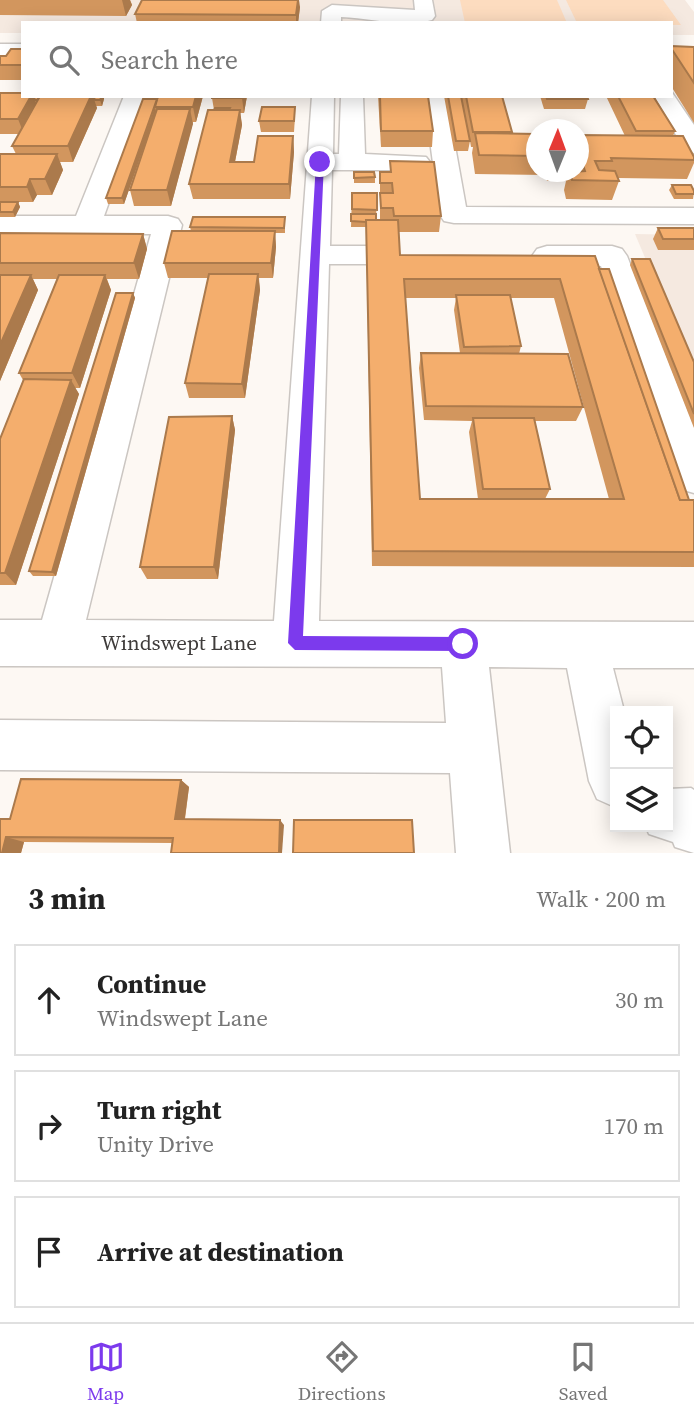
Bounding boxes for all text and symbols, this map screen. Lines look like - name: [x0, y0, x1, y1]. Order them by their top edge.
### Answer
- search box: [21, 21, 673, 98]
- icon: search: [45, 41, 83, 79]
- text: Search here: [101, 42, 238, 78]
- north arrow: [526, 119, 589, 182]
- route end: [304, 146, 335, 177]
- street label: Windswept Lane: [101, 628, 257, 657]
- route start: [447, 628, 478, 659]
- map controls: [610, 706, 673, 832]
- button: locate: [610, 706, 673, 769]
- button: layers: [610, 769, 673, 832]
- text: 3 min: [28, 878, 106, 919]
- text: Walk · 200 m: [536, 883, 666, 915]
- text: Continue: [97, 966, 206, 1002]
- icon: ahead: [30, 981, 68, 1019]
- text: 30 m: [615, 984, 664, 1016]
- text: Windswept Lane: [97, 1002, 268, 1034]
- text: Turn right: [97, 1092, 221, 1128]
- icon: right: [30, 1107, 68, 1145]
- text: 170 m: [603, 1110, 664, 1142]
- text: Unity Drive: [97, 1128, 214, 1160]
- icon: arrive: [30, 1233, 68, 1271]
- text: Arrive at destination: [97, 1234, 344, 1270]
- tab: Map: [87, 1338, 125, 1406]
- tab: Directions: [298, 1338, 386, 1406]
- tab: Saved: [559, 1338, 607, 1406]

